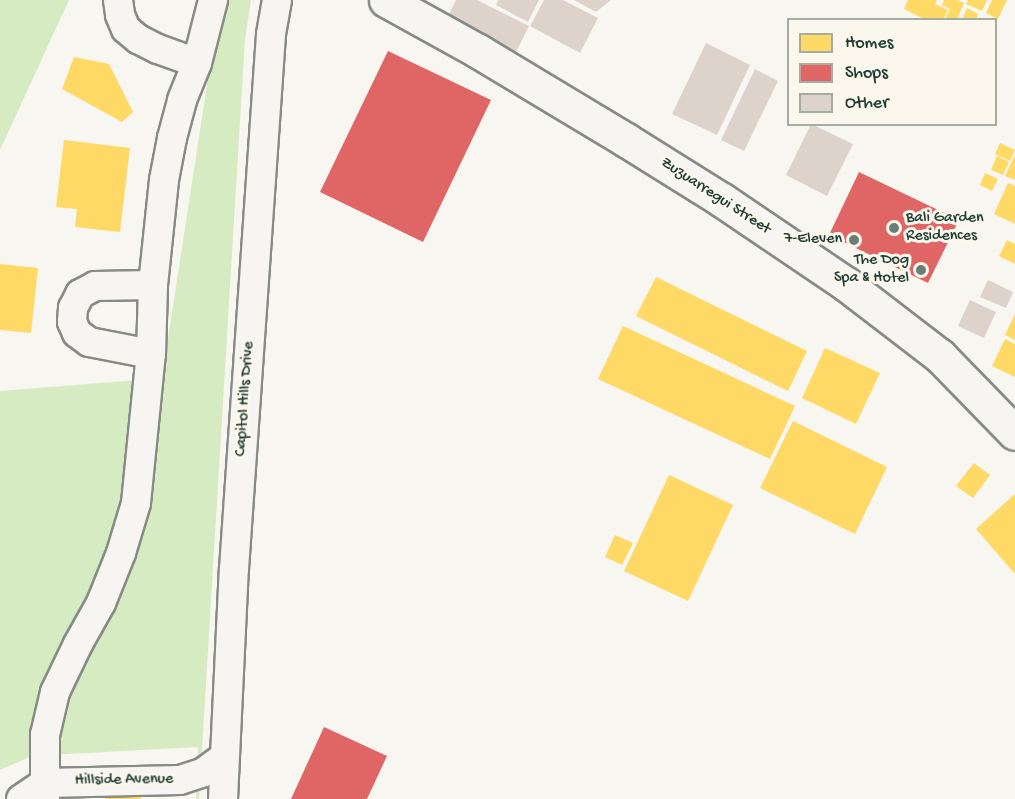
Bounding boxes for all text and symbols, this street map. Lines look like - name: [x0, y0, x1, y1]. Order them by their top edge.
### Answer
- legend: [787, 18, 997, 126]
- text: Homes: [845, 33, 893, 54]
- text: Shops: [845, 63, 888, 84]
- text: Other: [845, 93, 889, 114]
- street label: Zuzuarregui Street: [656, 154, 774, 240]
- place label: Bali Garden Residences: [906, 209, 984, 247]
- marker: Bali Garden Residences: [887, 221, 901, 235]
- place label: 7-Eleven: [784, 230, 842, 250]
- marker: 7-Eleven: [847, 233, 861, 247]
- place label: The Dog Spa & Hotel: [834, 251, 909, 289]
- marker: The Dog Spa & Hotel: [914, 263, 928, 277]
- street label: Capitol Hills Drive: [232, 341, 260, 457]
- street label: Hillside Avenue: [75, 771, 173, 791]

